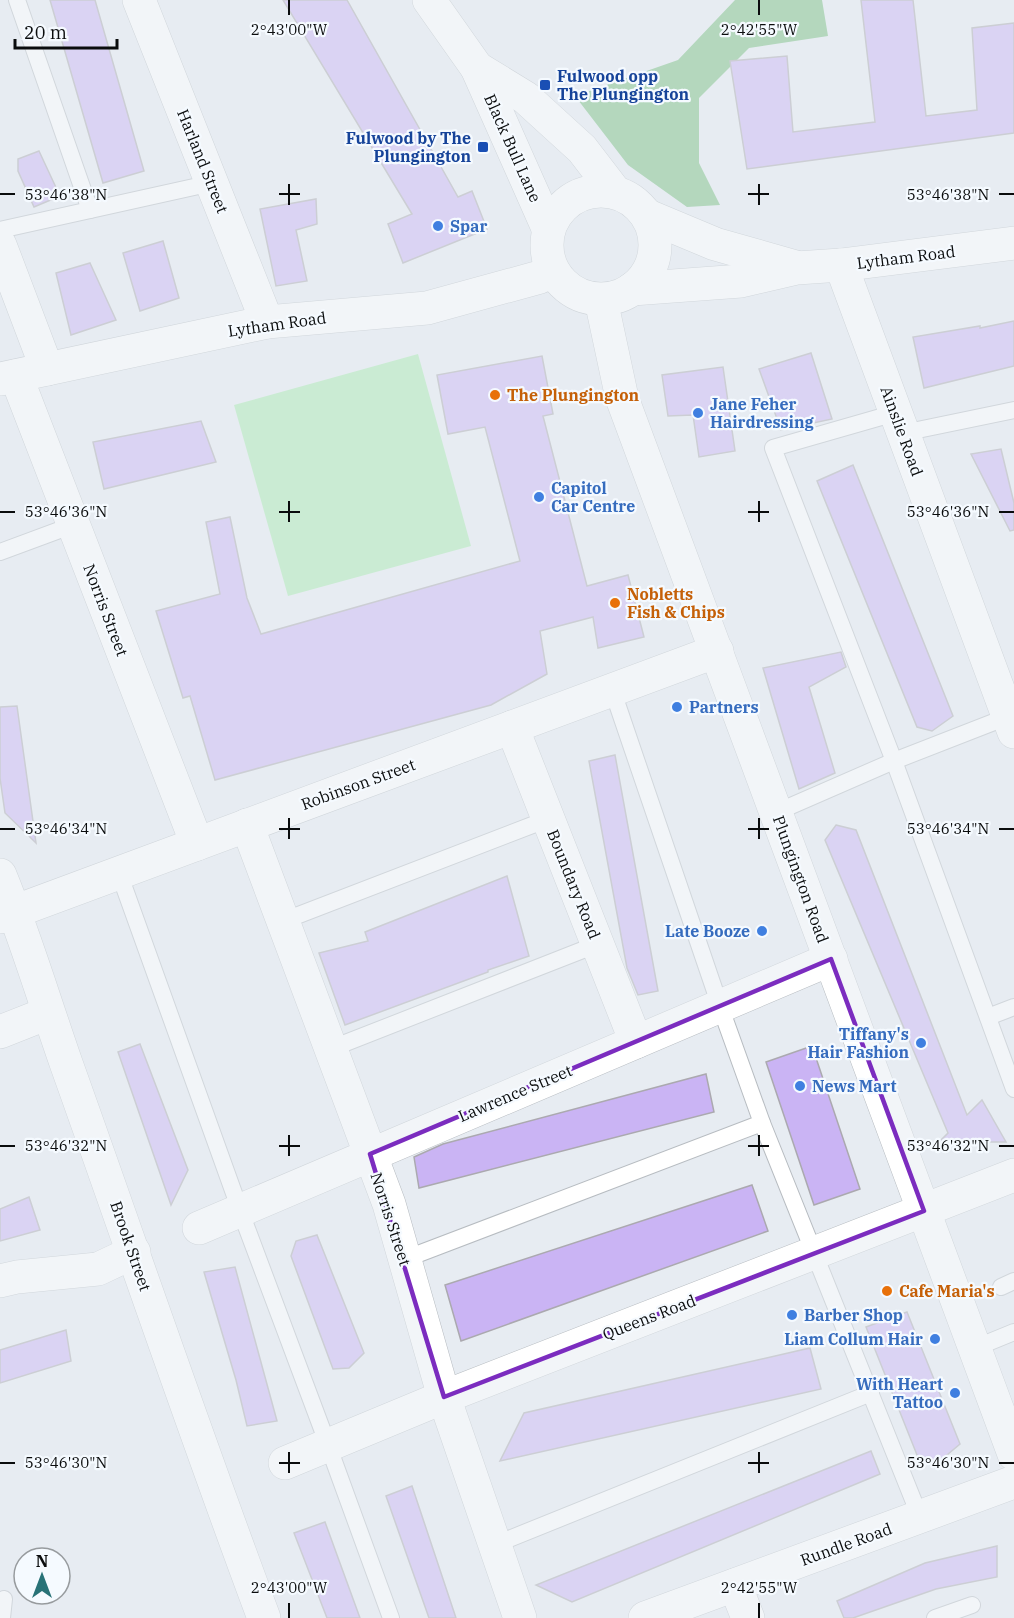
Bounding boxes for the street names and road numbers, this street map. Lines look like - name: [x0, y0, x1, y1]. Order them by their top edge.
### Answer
- street label: Black Bull Lane: [480, 91, 546, 205]
- street label: Harland Street: [173, 106, 233, 216]
- street label: Lytham Road: [856, 241, 957, 273]
- street label: Lytham Road: [227, 307, 328, 341]
- street label: Ainslie Road: [876, 383, 928, 479]
- street label: Norris Street: [79, 561, 133, 659]
- street label: Robinson Street: [298, 754, 418, 814]
- street label: Plungington Road: [769, 812, 833, 946]
- street label: Boundary Road: [543, 826, 605, 942]
- street label: Lawrence Street: [455, 1060, 575, 1126]
- street label: Norris Street: [366, 1170, 416, 1269]
- street label: Brook Street: [106, 1198, 156, 1294]
- street label: Queens Road: [599, 1290, 699, 1344]
- street label: Rundle Road: [798, 1518, 895, 1570]

